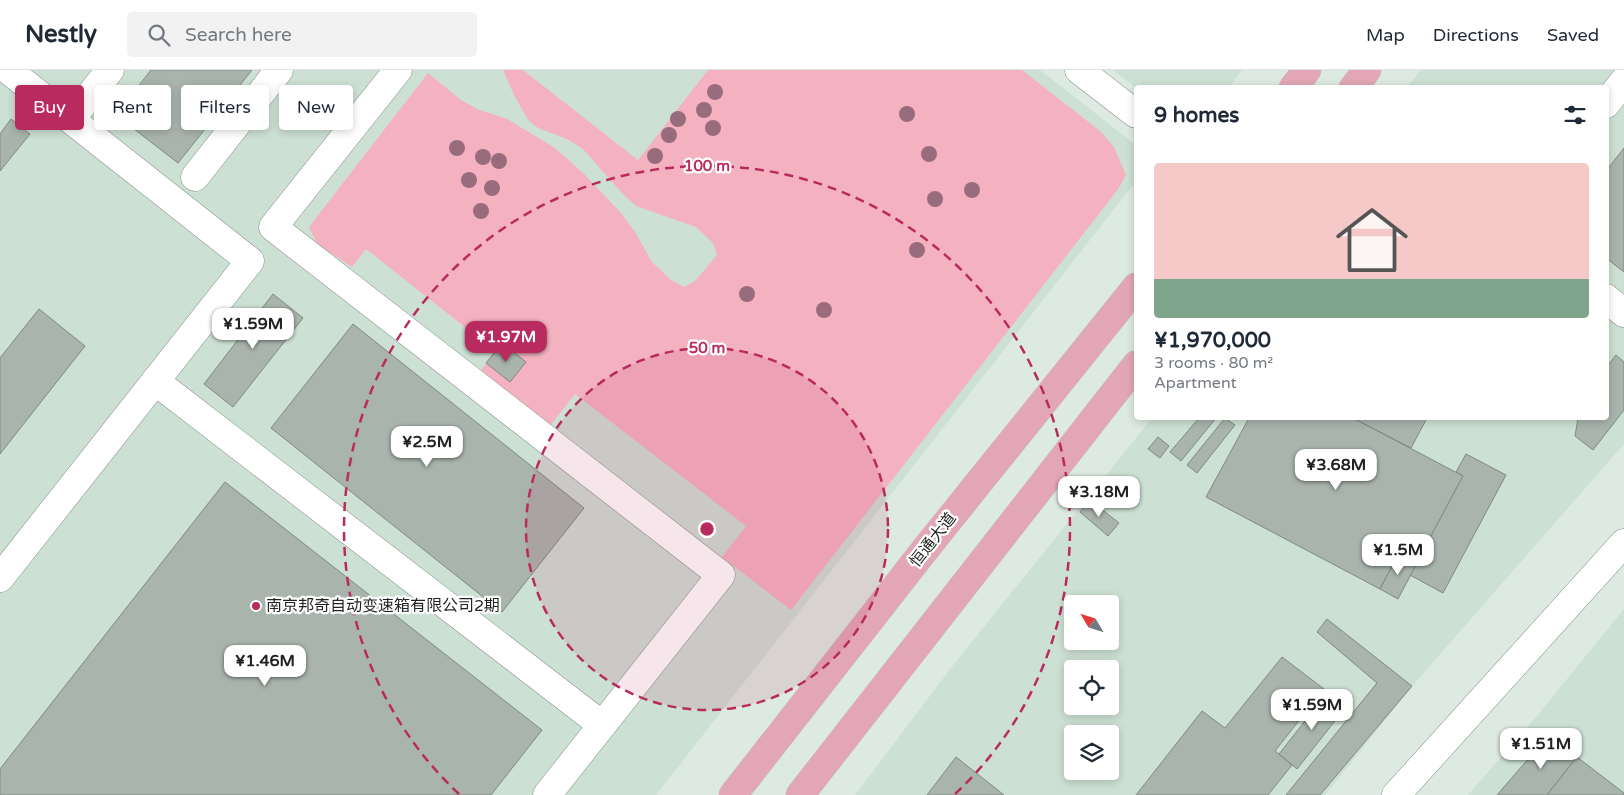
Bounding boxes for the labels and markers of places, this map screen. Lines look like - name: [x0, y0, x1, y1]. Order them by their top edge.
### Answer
- pin: ¥1.59M: [212, 308, 294, 350]
- pin: ¥1.97M: [465, 320, 547, 363]
- pin: ¥2.5M: [392, 426, 462, 468]
- pin: ¥3.68M: [1295, 448, 1377, 491]
- pin: ¥3.18M: [1058, 476, 1140, 518]
- centre of rings: [698, 520, 716, 538]
- pin: ¥1.5M: [1363, 534, 1433, 576]
- place label: 南京邦奇自动变速箱有限公司2期: [266, 596, 500, 616]
- marker: 南京邦奇自动变速箱有限公司2期: [250, 600, 262, 612]
- pin: ¥1.46M: [224, 644, 306, 687]
- pin: ¥1.59M: [1271, 688, 1353, 731]
- pin: ¥1.51M: [1500, 728, 1582, 770]

